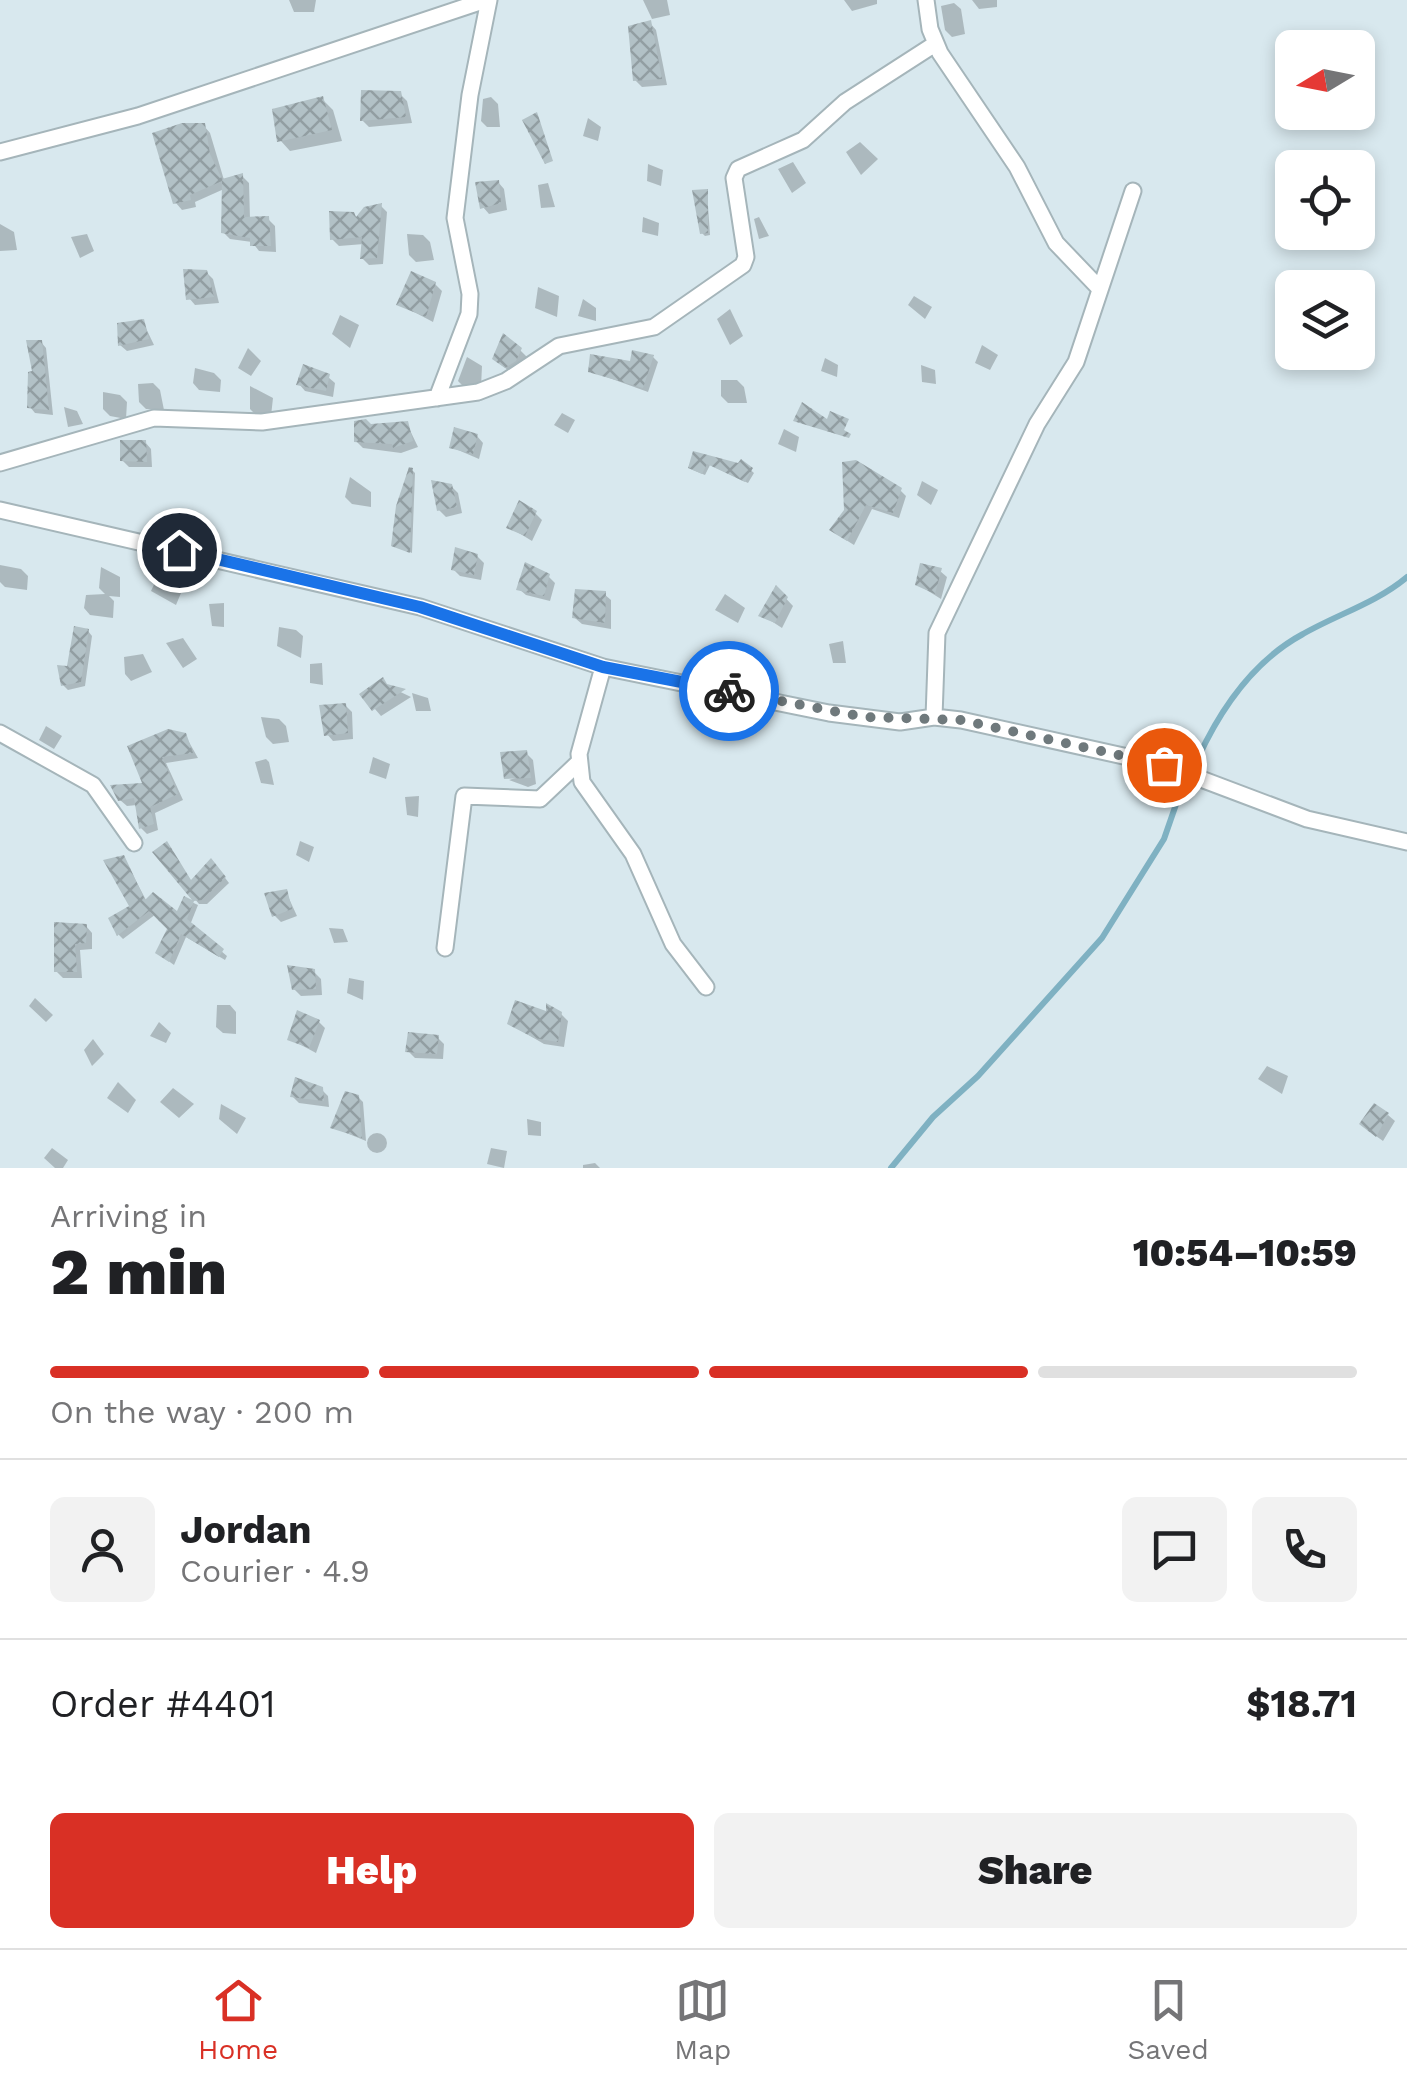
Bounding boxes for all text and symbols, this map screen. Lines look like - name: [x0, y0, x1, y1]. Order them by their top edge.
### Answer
- north arrow: [1275, 30, 1375, 130]
- map controls: [1275, 30, 1375, 370]
- button: locate: [1275, 150, 1375, 250]
- button: layers: [1275, 270, 1375, 370]
- pin: [137, 508, 222, 593]
- icon: home: [152, 523, 207, 578]
- courier: [679, 641, 779, 741]
- icon: bike: [702, 664, 757, 719]
- pin: [1122, 723, 1207, 808]
- icon: bag: [1137, 738, 1192, 793]
- text: Arriving in: [50, 1197, 207, 1235]
- text: 10:54–10:59: [1133, 1231, 1357, 1275]
- text: 2 min: [50, 1234, 227, 1310]
- text: On the way · 200 m: [50, 1393, 354, 1431]
- button: person: [50, 1497, 155, 1602]
- button: chat: [1122, 1497, 1227, 1602]
- button: phone: [1252, 1497, 1357, 1602]
- text: Jordan: [180, 1508, 312, 1552]
- text: Courier · 4.9: [180, 1552, 370, 1590]
- text: Order #4401: [50, 1682, 276, 1726]
- text: $18.71: [1246, 1682, 1357, 1726]
- button: Help: [50, 1813, 694, 1928]
- button: Share: [714, 1813, 1357, 1928]
- tab: Home: [198, 1973, 278, 2066]
- tab: Map: [674, 1973, 731, 2066]
- tab: Saved: [1128, 1973, 1209, 2066]

